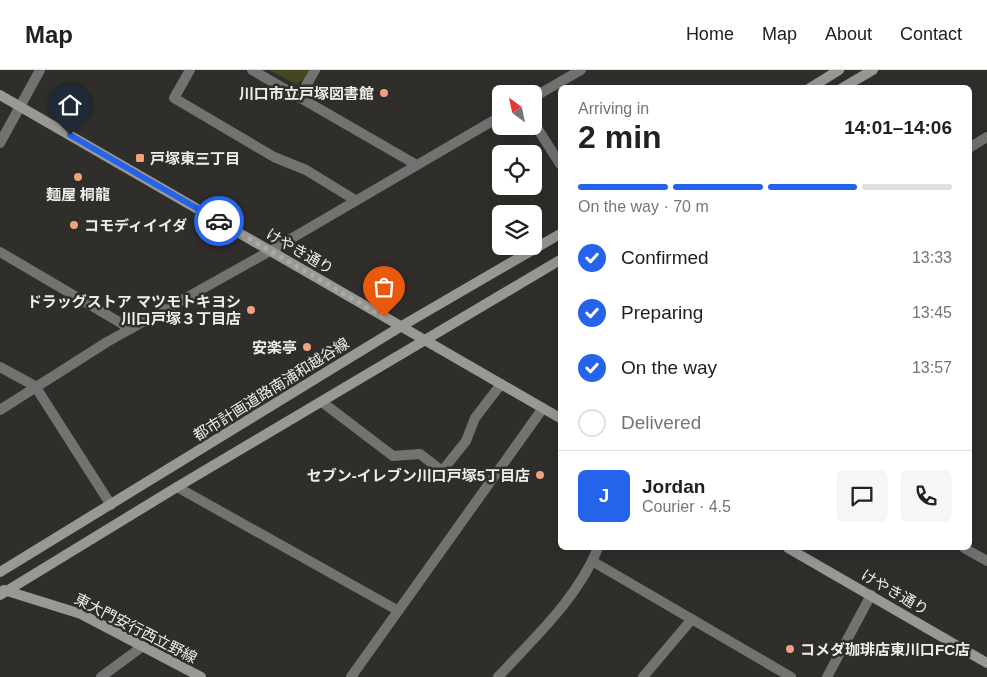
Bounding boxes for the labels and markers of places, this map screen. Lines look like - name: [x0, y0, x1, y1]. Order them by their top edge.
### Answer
- pin: [49, 84, 91, 135]
- place label: 川口市立戸塚図書館: [239, 85, 374, 102]
- marker: 川口市立戸塚図書館: [378, 87, 390, 99]
- place label: 戸塚東三丁目: [150, 150, 240, 167]
- marker: 戸塚東三丁目: [134, 152, 146, 164]
- marker: 麺屋 桐龍: [72, 171, 84, 183]
- place label: 麺屋 桐龍: [46, 186, 110, 203]
- place label: コモディイイダ: [84, 217, 187, 234]
- marker: コモディイイダ: [68, 219, 80, 231]
- pin: [363, 266, 405, 317]
- place label: ドラッグストア マツモトキヨシ 川口戸塚３丁目店: [27, 293, 241, 327]
- marker: ドラッグストア マツモトキヨシ 川口戸塚３丁目店: [245, 304, 257, 316]
- place label: 安楽亭: [252, 339, 297, 356]
- marker: 安楽亭: [301, 341, 313, 353]
- place label: セブン-イレブン川口戸塚5丁目店: [307, 467, 530, 484]
- marker: セブン-イレブン川口戸塚5丁目店: [534, 469, 546, 481]
- place label: コメダ珈琲店東川口FC店: [800, 641, 970, 658]
- marker: コメダ珈琲店東川口FC店: [784, 643, 796, 655]

